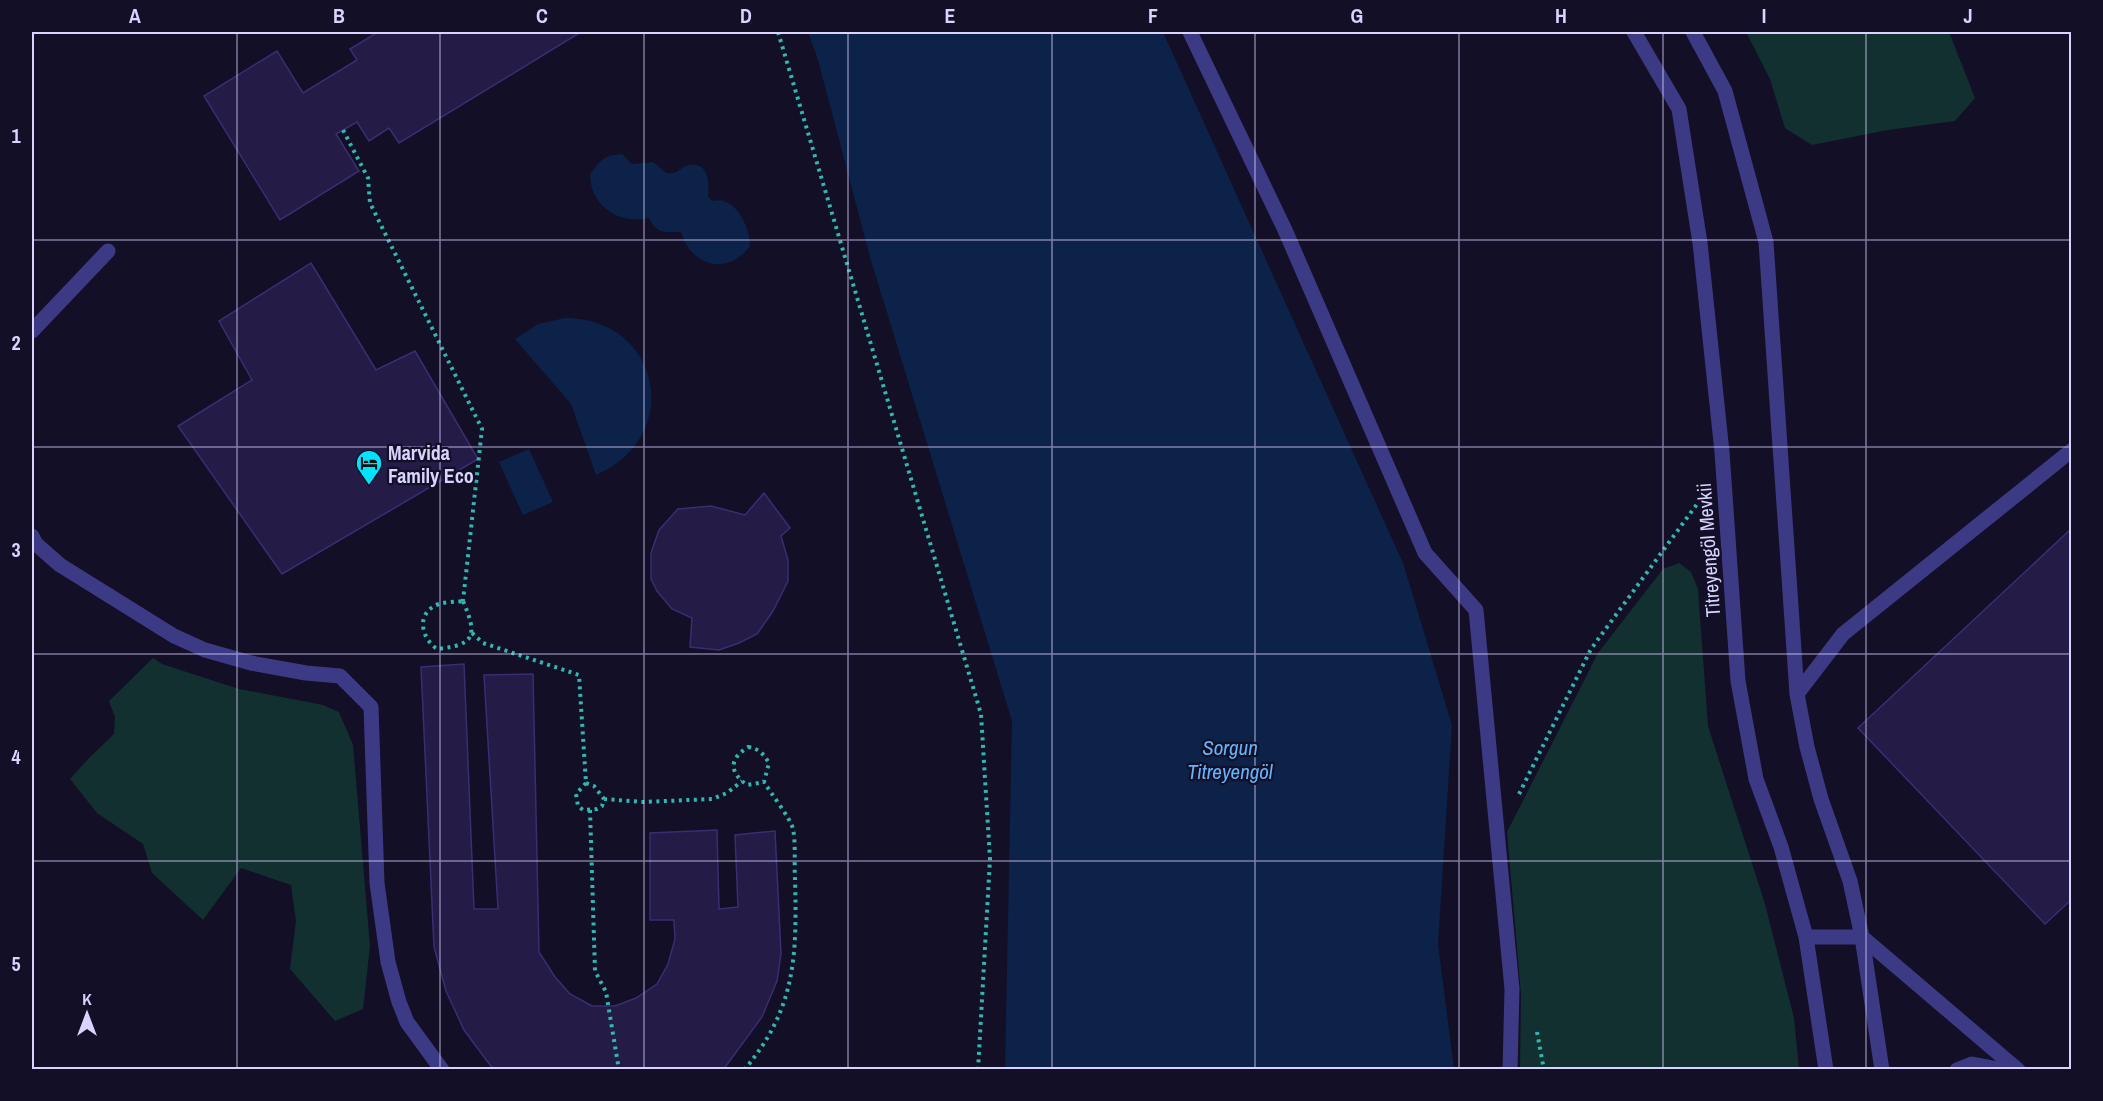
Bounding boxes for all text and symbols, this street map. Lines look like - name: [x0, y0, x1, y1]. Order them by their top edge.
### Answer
- text: A: [129, 2, 141, 29]
- text: B: [333, 2, 345, 29]
- text: C: [536, 2, 548, 29]
- text: D: [740, 2, 752, 29]
- text: E: [945, 2, 956, 29]
- text: F: [1148, 2, 1158, 29]
- text: G: [1351, 2, 1363, 29]
- text: H: [1555, 2, 1567, 29]
- text: I: [1762, 2, 1766, 29]
- text: J: [1963, 2, 1973, 29]
- text: 1: [11, 122, 21, 149]
- text: 2: [11, 329, 21, 356]
- place label: Marvida Family Eco: [388, 439, 474, 489]
- hotel icon: Marvida Family Eco: [354, 448, 384, 486]
- street label: Titreyengöl Mevkii: [1690, 482, 1726, 618]
- text: 3: [11, 536, 21, 563]
- water label: Sorgun Titreyengöl: [1187, 733, 1274, 786]
- text: 4: [11, 743, 21, 770]
- text: 5: [11, 950, 21, 977]
- north arrow: [57, 984, 117, 1044]
- text: K: [82, 988, 92, 1010]

